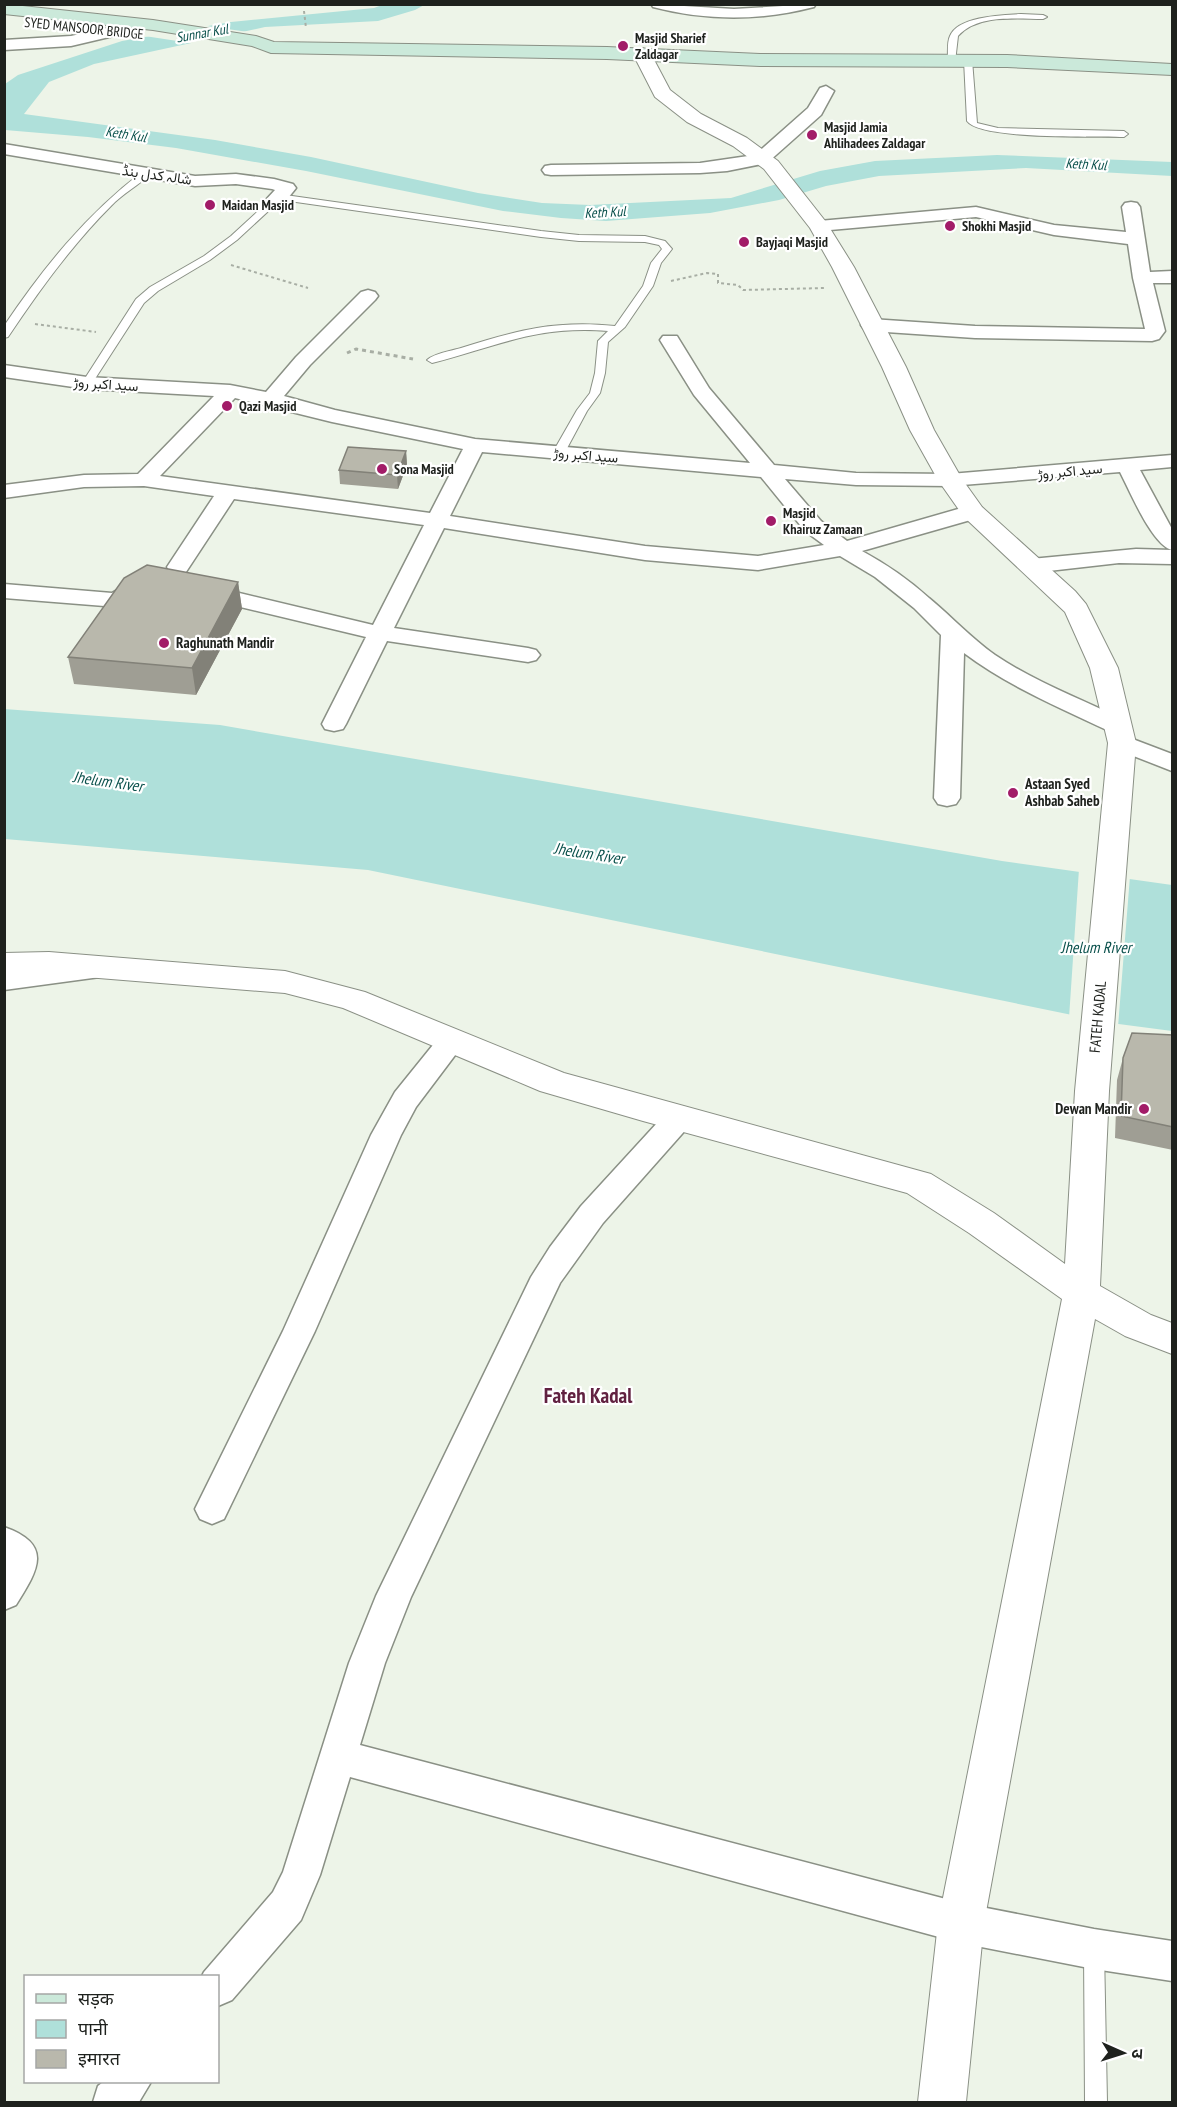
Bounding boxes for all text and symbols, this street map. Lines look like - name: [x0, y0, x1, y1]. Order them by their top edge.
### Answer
- street label: SYED MANSOOR BRIDGE: [24, 13, 144, 43]
- water label: Sunnar Kul: [174, 19, 231, 46]
- place label: Masjid Sharief Zaldagar: [635, 29, 707, 63]
- marker: Masjid Sharief Zaldagar: [616, 39, 630, 53]
- place label: Masjid Jamia Ahlihadees Zaldagar: [823, 118, 926, 152]
- water label: Keth Kul: [104, 122, 149, 146]
- marker: Masjid Jamia Ahlihadees Zaldagar: [805, 128, 819, 142]
- water label: Keth Kul: [1065, 154, 1109, 174]
- street label: شالہ کدل بنڈ: [121, 161, 193, 190]
- place label: Maidan Masjid: [222, 196, 294, 214]
- marker: Maidan Masjid: [203, 198, 217, 212]
- water label: Keth Kul: [584, 202, 628, 222]
- place label: Shokhi Masjid: [962, 217, 1031, 235]
- marker: Shokhi Masjid: [943, 219, 957, 233]
- place label: Bayjaqi Masjid: [756, 233, 828, 251]
- marker: Bayjaqi Masjid: [737, 235, 751, 249]
- street label: سید اکبر روڑ: [72, 373, 139, 395]
- place label: Qazi Masjid: [239, 397, 296, 415]
- marker: Qazi Masjid: [220, 399, 234, 413]
- street label: سید اکبر روڑ: [552, 443, 619, 467]
- street label: سید اکبر روڑ: [1036, 459, 1103, 483]
- place label: Sona Masjid: [394, 460, 454, 478]
- marker: Sona Masjid: [375, 462, 389, 476]
- place label: Masjid Khairuz Zamaan: [783, 504, 863, 538]
- marker: Masjid Khairuz Zamaan: [764, 514, 778, 528]
- place label: Raghunath Mandir: [176, 633, 275, 652]
- marker: Raghunath Mandir: [157, 636, 171, 650]
- water label: Jhelum River: [71, 766, 147, 796]
- place label: Astaan Syed Ashbab Saheb: [1024, 774, 1100, 810]
- marker: Astaan Syed Ashbab Saheb: [1006, 786, 1020, 800]
- water label: Jhelum River: [552, 837, 628, 869]
- water label: Jhelum River: [1060, 937, 1134, 957]
- street label: FATEH KADAL: [1085, 980, 1110, 1054]
- place label: Dewan Mandir: [1055, 1099, 1133, 1118]
- marker: Dewan Mandir: [1137, 1102, 1151, 1116]
- district label: Fateh Kadal: [544, 1382, 633, 1409]
- legend: [24, 1975, 219, 2083]
- text: सड़क: [78, 1987, 115, 2010]
- text: पानी: [78, 2017, 108, 2040]
- north arrow: [1093, 2023, 1153, 2083]
- text: इमारत: [78, 2047, 121, 2070]
- text: उ: [1128, 2049, 1148, 2060]

